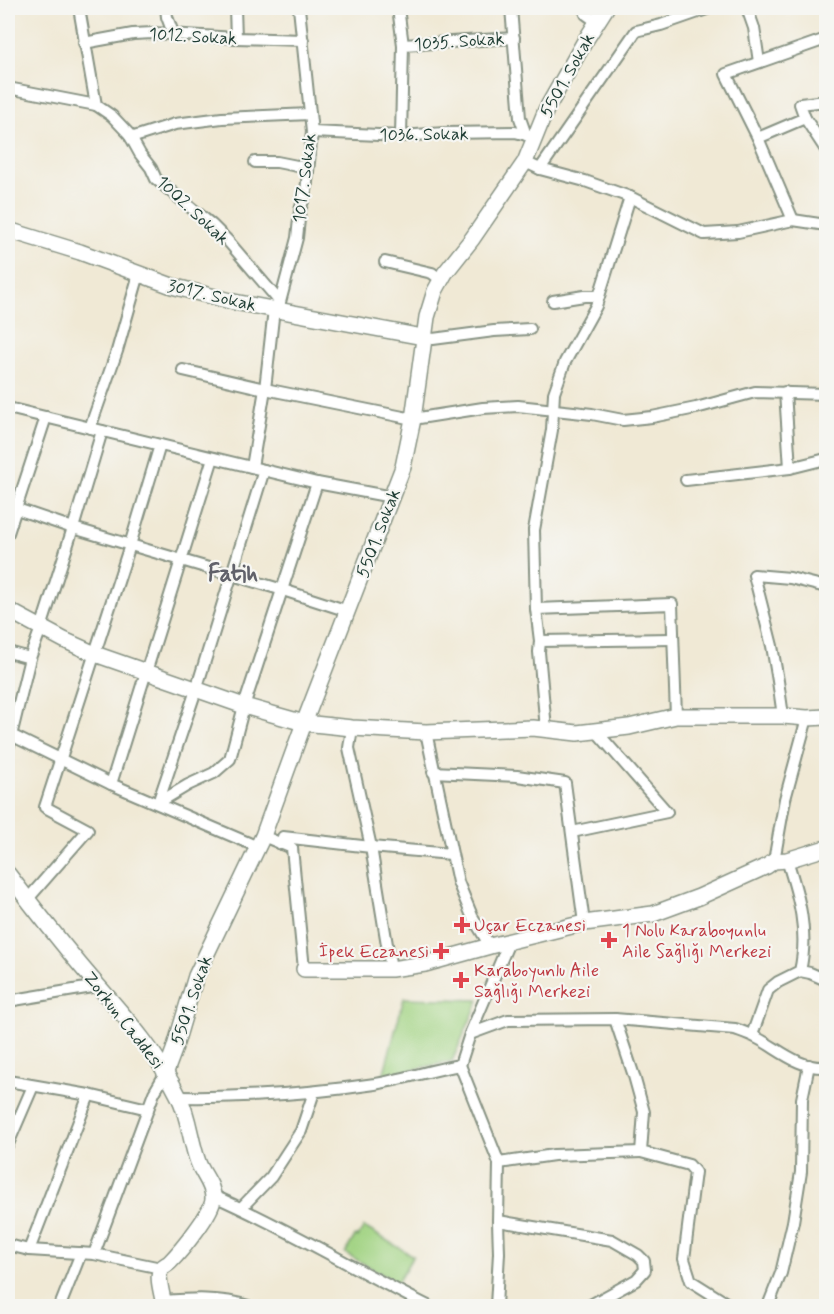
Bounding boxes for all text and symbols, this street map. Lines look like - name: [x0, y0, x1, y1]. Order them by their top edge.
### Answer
- street label: 1012. Sokak: [148, 23, 238, 51]
- street label: 1035. Sokak: [413, 27, 505, 57]
- street label: 5501. Sokak: [535, 29, 601, 122]
- street label: 1036. Sokak: [379, 122, 469, 148]
- street label: 1017. Sokak: [288, 132, 322, 224]
- street label: 1002. Sokak: [150, 171, 234, 251]
- street label: 3017. Sokak: [165, 274, 259, 318]
- street label: 5501. Sokak: [351, 485, 407, 581]
- district label: Fatih: [208, 559, 258, 590]
- place label: Uçar Eczanesi: [474, 914, 586, 938]
- marker: Uçar Eczanesi: [455, 918, 469, 932]
- place label: 1 Nolu Karaboyunlu Aile Sağlığı Merkezi: [622, 919, 771, 964]
- marker: 1 Nolu Karaboyunlu Aile Sağlığı Merkezi: [600, 931, 618, 949]
- place label: İpek Eczanesi: [319, 940, 429, 964]
- marker: İpek Eczanesi: [434, 944, 448, 958]
- street label: 5501. Sokak: [165, 952, 219, 1048]
- place label: Karaboyunlu Aile Sağlığı Merkezi: [474, 959, 599, 1004]
- street label: Zorkun Caddesi: [77, 967, 169, 1075]
- marker: Karaboyunlu Aile Sağlığı Merkezi: [452, 971, 470, 989]

